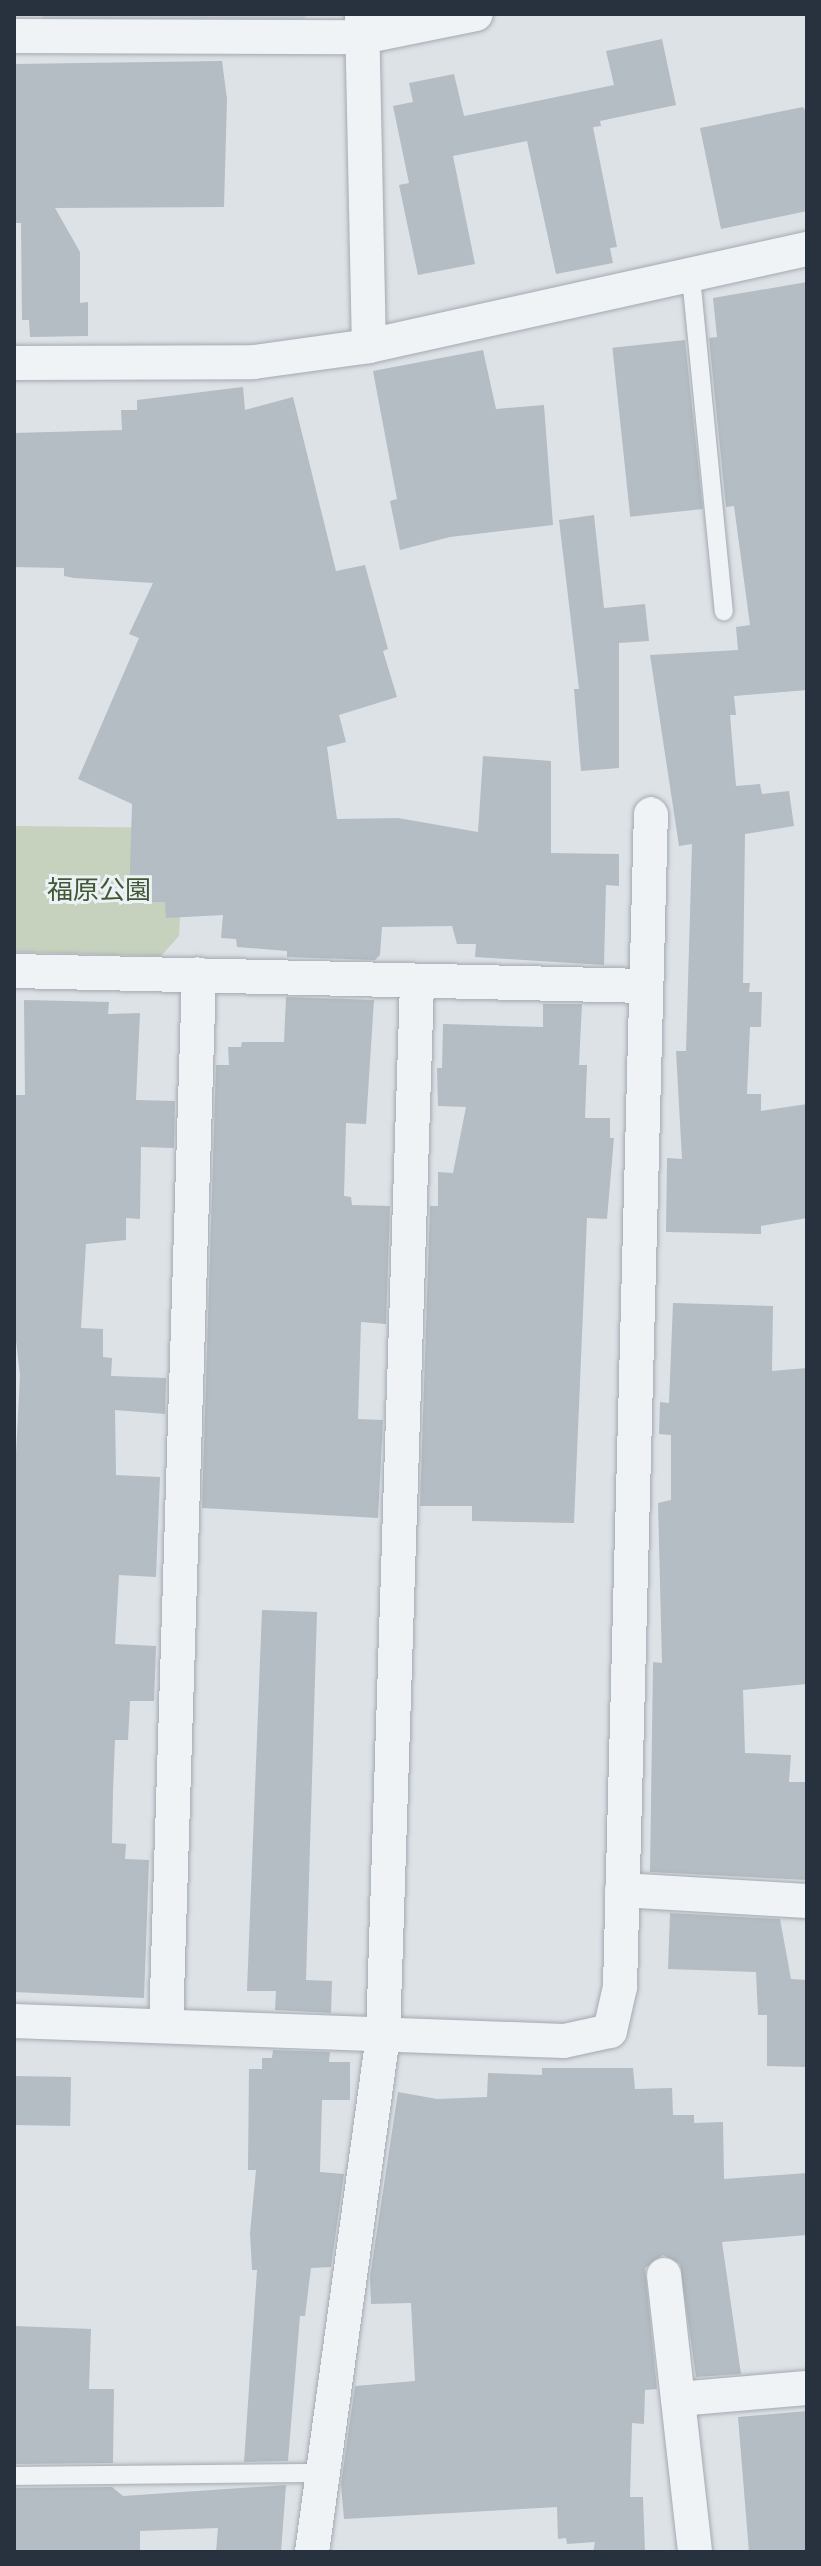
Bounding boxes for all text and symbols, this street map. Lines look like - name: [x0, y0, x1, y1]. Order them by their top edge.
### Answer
- park label: 福原公園: [47, 875, 151, 907]

